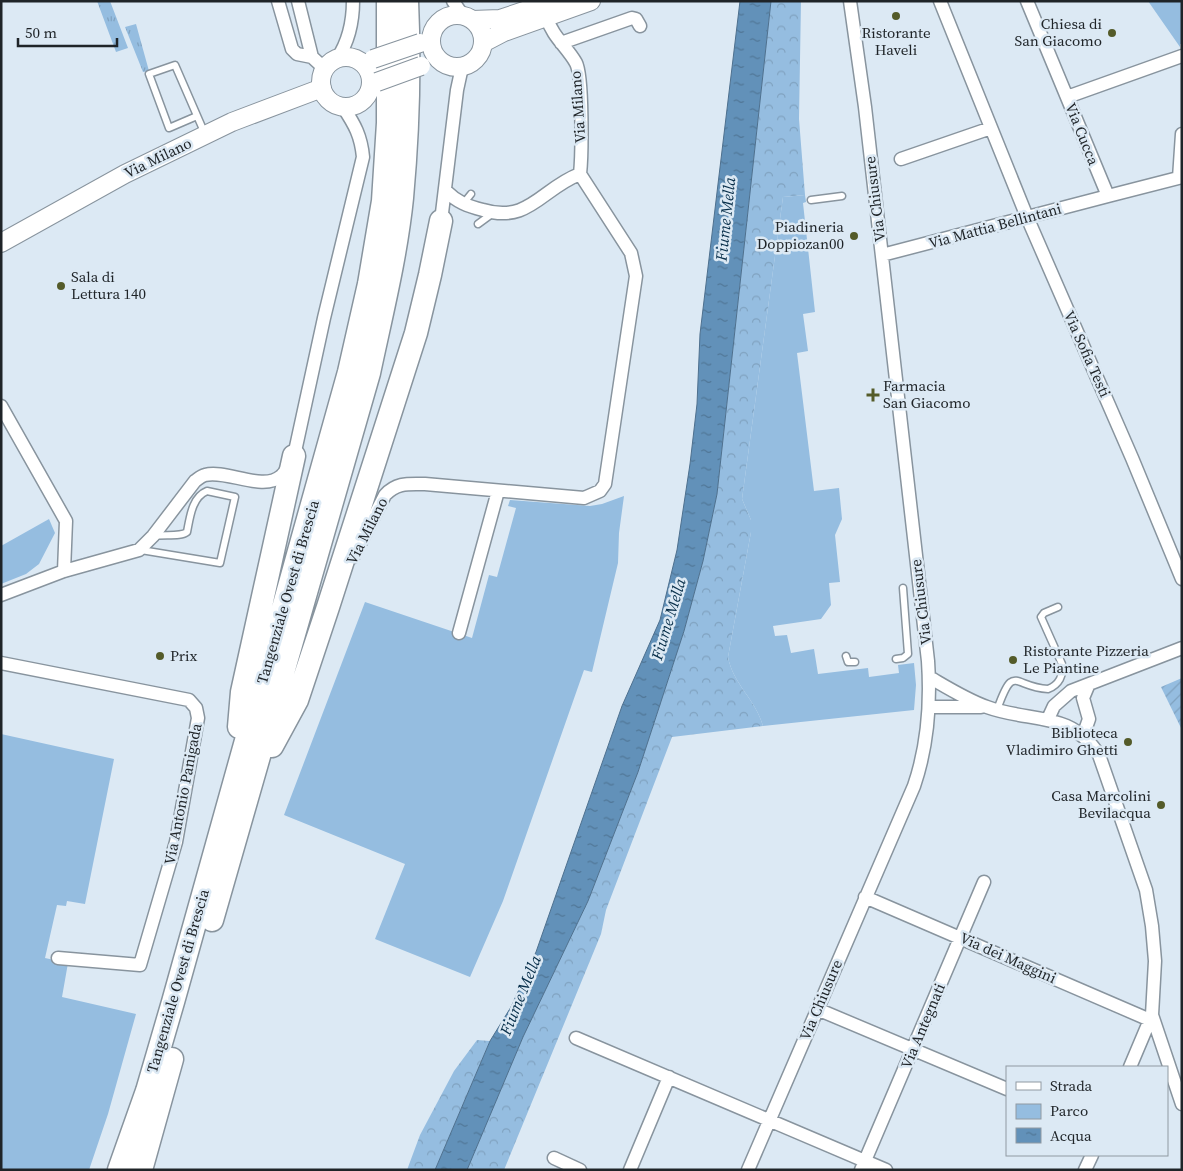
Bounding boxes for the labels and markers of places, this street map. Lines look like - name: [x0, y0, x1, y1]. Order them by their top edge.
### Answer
- marker: Ristorante Haveli: [890, 10, 902, 22]
- place label: Chiesa di San Giacomo: [1015, 13, 1102, 51]
- place label: Ristorante Haveli: [861, 22, 931, 60]
- marker: Chiesa di San Giacomo: [1106, 27, 1118, 39]
- place label: Piadineria Doppiozan00: [757, 216, 844, 254]
- marker: Piadineria Doppiozan00: [848, 230, 860, 242]
- place label: Sala di Lettura 140: [71, 266, 146, 304]
- marker: Sala di Lettura 140: [55, 280, 67, 292]
- place label: Farmacia San Giacomo: [883, 375, 970, 413]
- marker: Farmacia San Giacomo: [867, 389, 879, 401]
- place label: Ristorante Pizzeria Le Piantine: [1023, 640, 1149, 678]
- place label: Prix: [170, 645, 198, 666]
- marker: Prix: [154, 650, 166, 662]
- marker: Ristorante Pizzeria Le Piantine: [1007, 654, 1019, 666]
- place label: Biblioteca Vladimiro Ghetti: [1006, 722, 1118, 760]
- marker: Biblioteca Vladimiro Ghetti: [1122, 736, 1134, 748]
- place label: Casa Marcolini Bevilacqua: [1051, 785, 1151, 823]
- marker: Casa Marcolini Bevilacqua: [1155, 799, 1167, 811]

